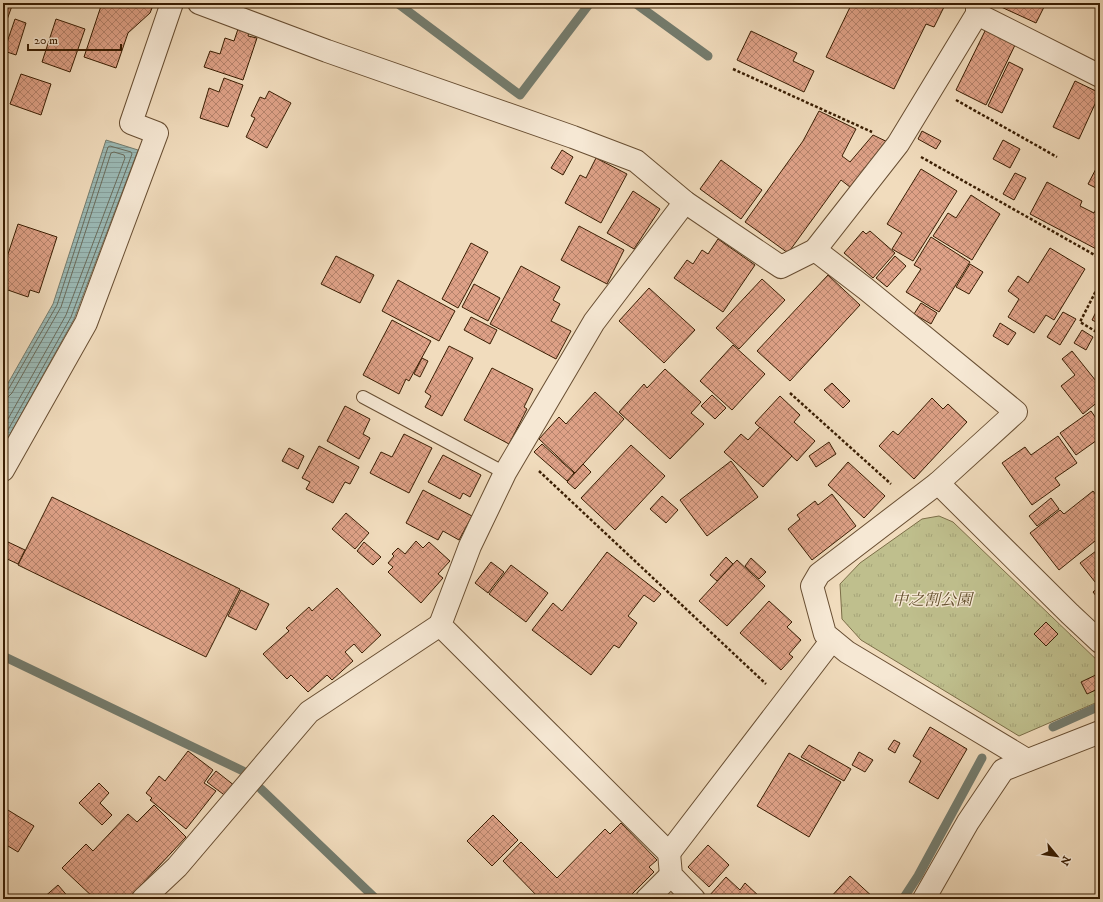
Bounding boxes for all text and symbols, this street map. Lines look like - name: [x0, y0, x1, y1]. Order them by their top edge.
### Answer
- scale bar: [28, 26, 121, 52]
- text: 20 m: [34, 33, 58, 48]
- park label: 中之割公園: [892, 590, 975, 610]
- north arrow: [1037, 836, 1077, 876]
- text: N: [1057, 853, 1073, 868]

